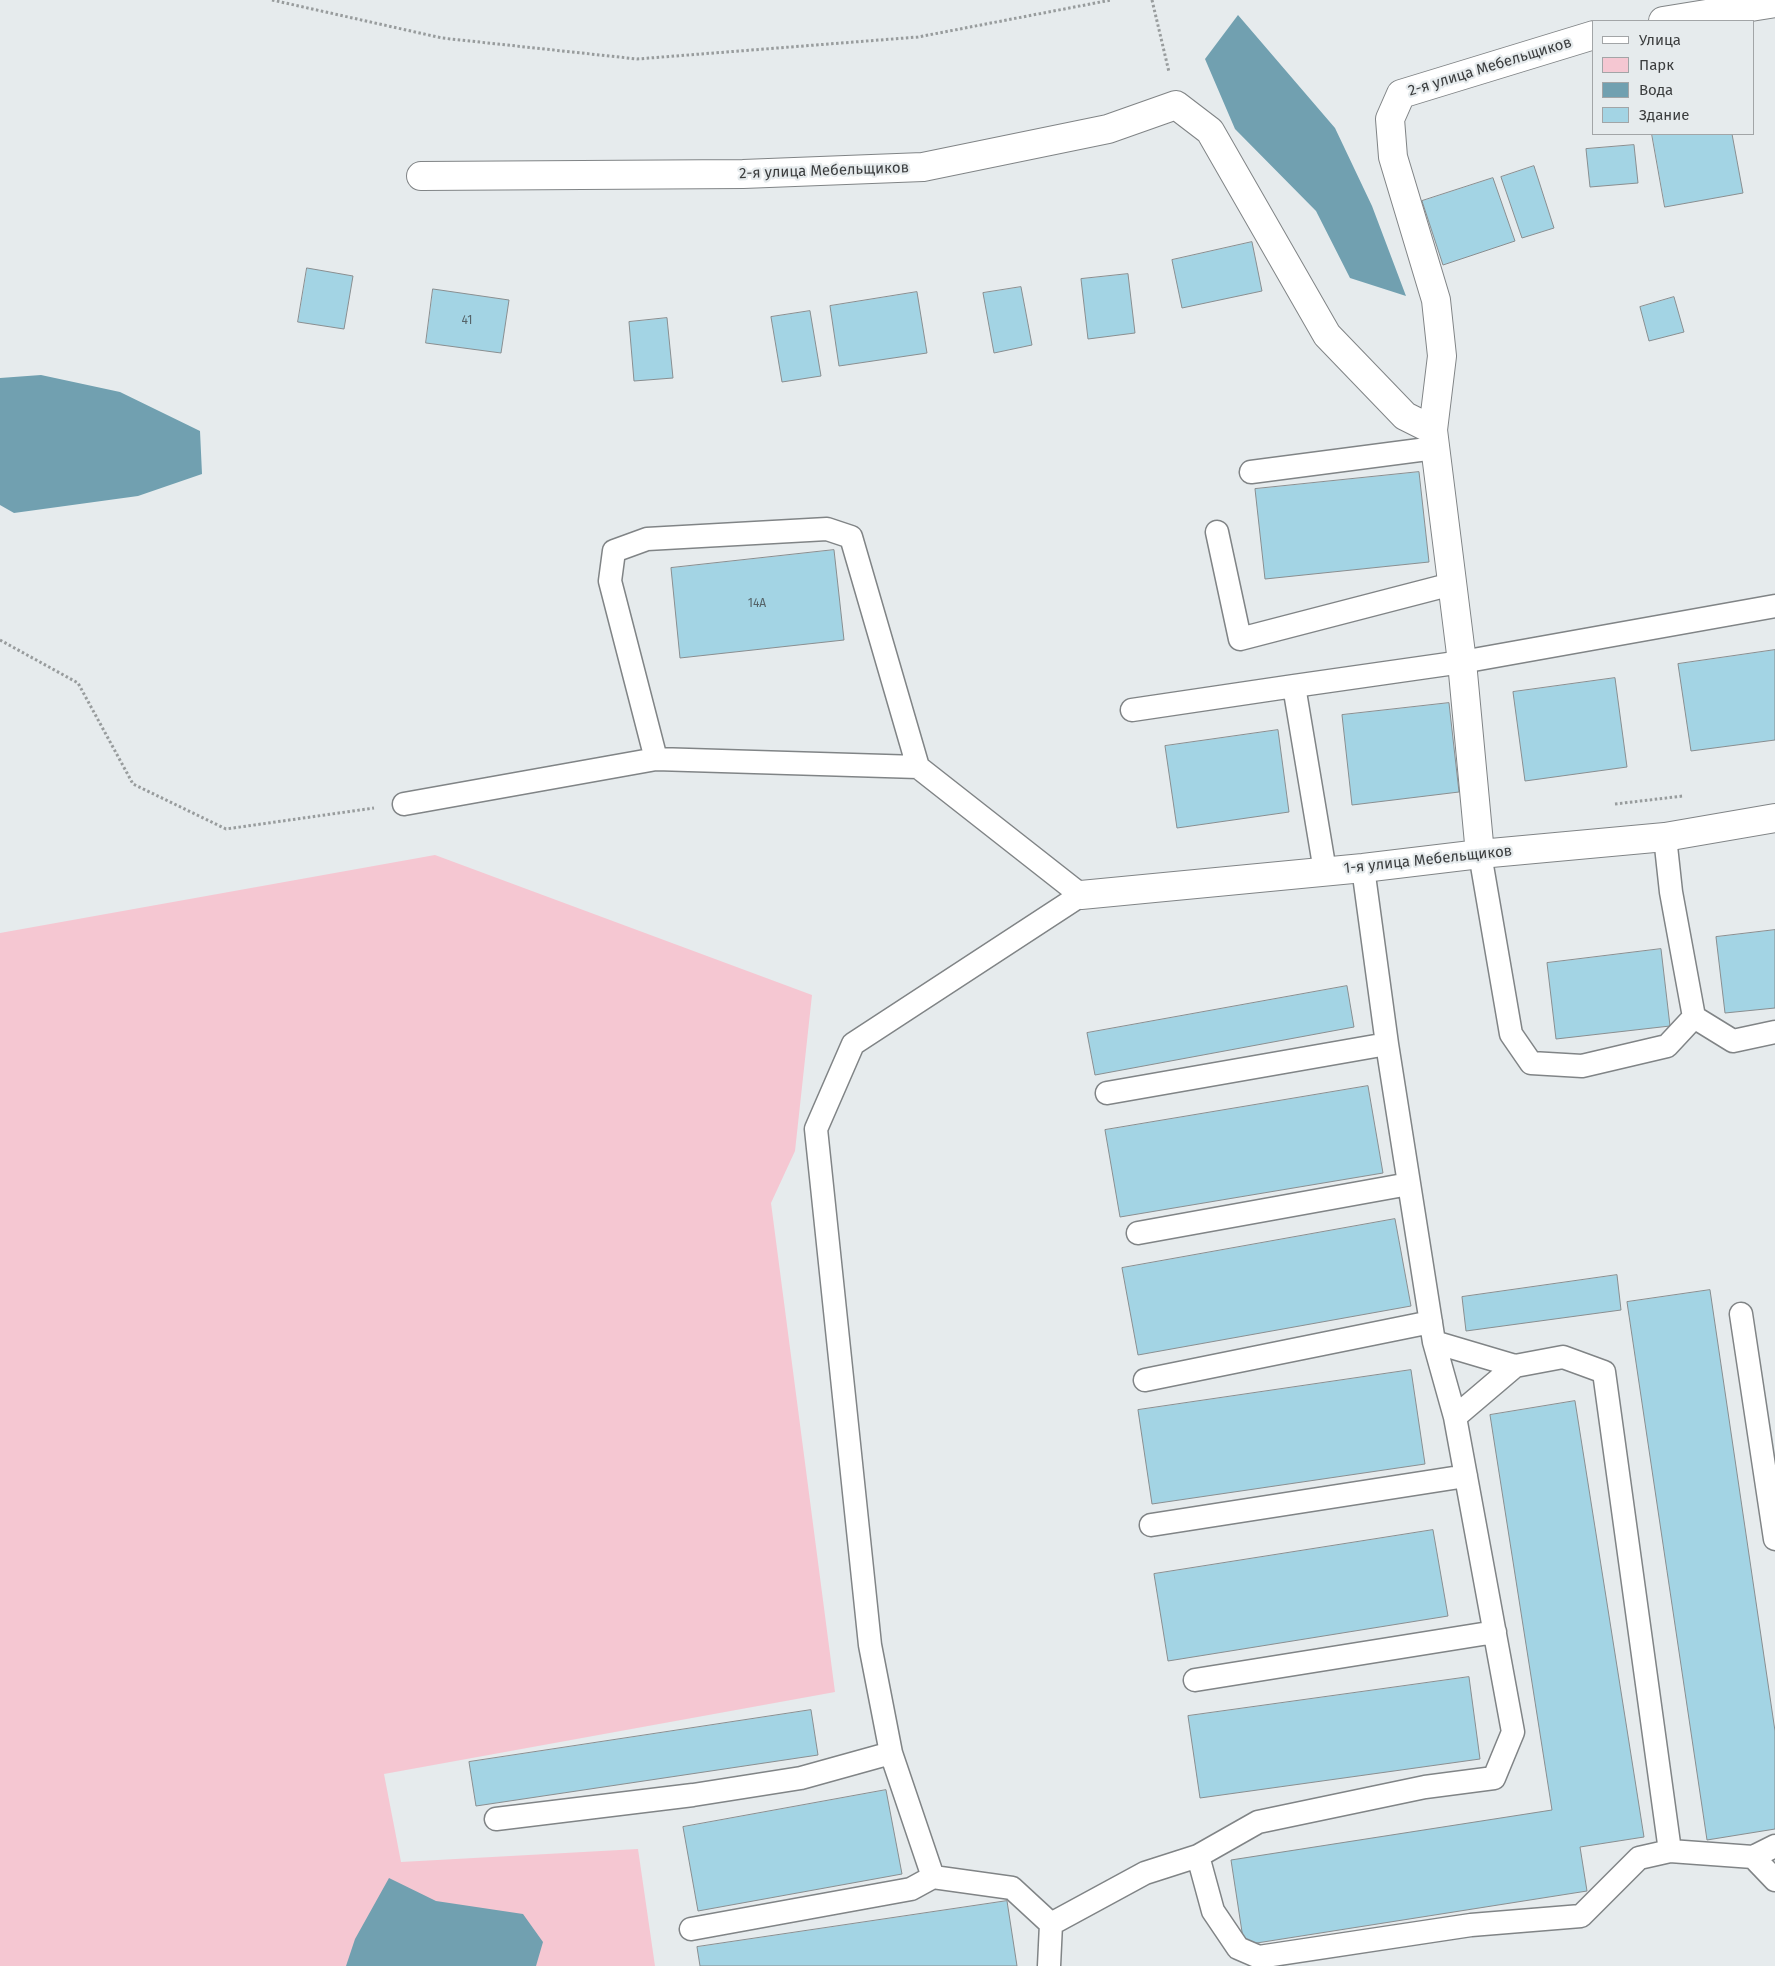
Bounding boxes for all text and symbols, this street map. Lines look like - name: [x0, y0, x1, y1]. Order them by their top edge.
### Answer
- legend: [1592, 20, 1755, 135]
- text: Улица: [1639, 31, 1681, 49]
- street label: 2-я улица Мебельщиков: [1406, 34, 1574, 100]
- text: Парк: [1639, 56, 1674, 74]
- text: Вода: [1639, 81, 1673, 99]
- text: Здание: [1639, 106, 1689, 124]
- street label: 2-я улица Мебельщиков: [739, 159, 909, 183]
- house number: 41: [462, 314, 472, 328]
- house number: 14А: [748, 597, 766, 611]
- street label: 1-я улица Мебельщиков: [1343, 842, 1513, 878]

